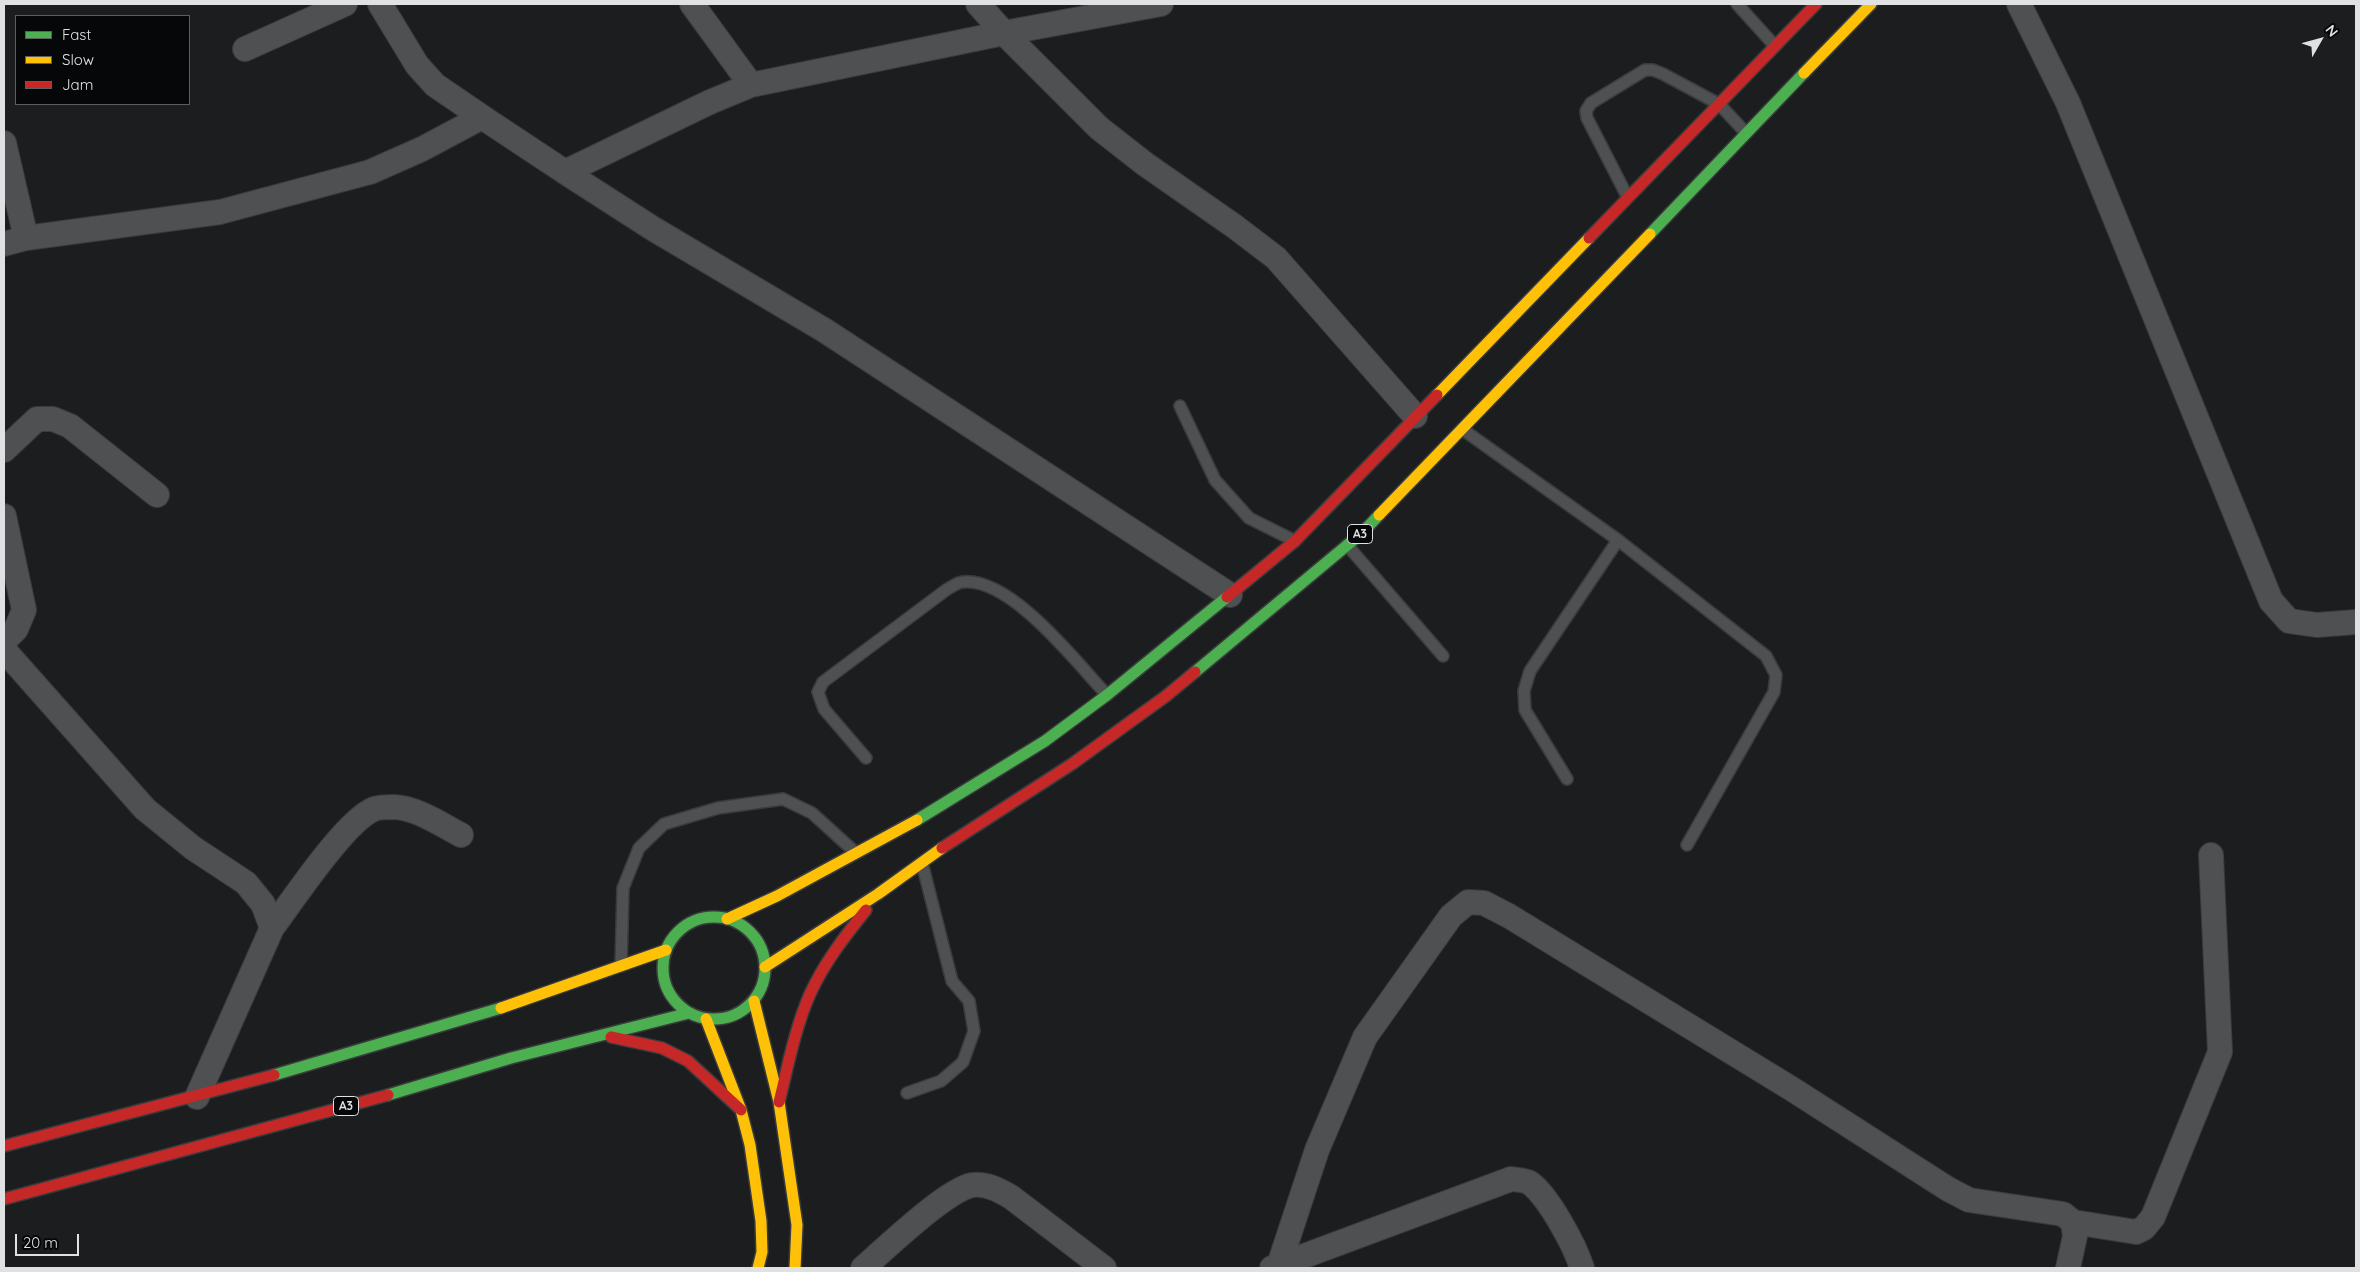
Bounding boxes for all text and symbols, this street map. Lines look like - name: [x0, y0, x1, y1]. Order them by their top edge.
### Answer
- legend: [15, 15, 190, 105]
- north arrow: [2295, 15, 2345, 65]
- text: N: [2322, 21, 2342, 40]
- text: Fast: [62, 25, 91, 44]
- text: Slow: [62, 50, 94, 69]
- text: Jam: [62, 75, 93, 94]
- road number: A3: [1348, 524, 1372, 544]
- road number: A3: [334, 1096, 358, 1116]
- scale bar: [18, 1224, 81, 1256]
- text: 20 m: [23, 1233, 58, 1252]

